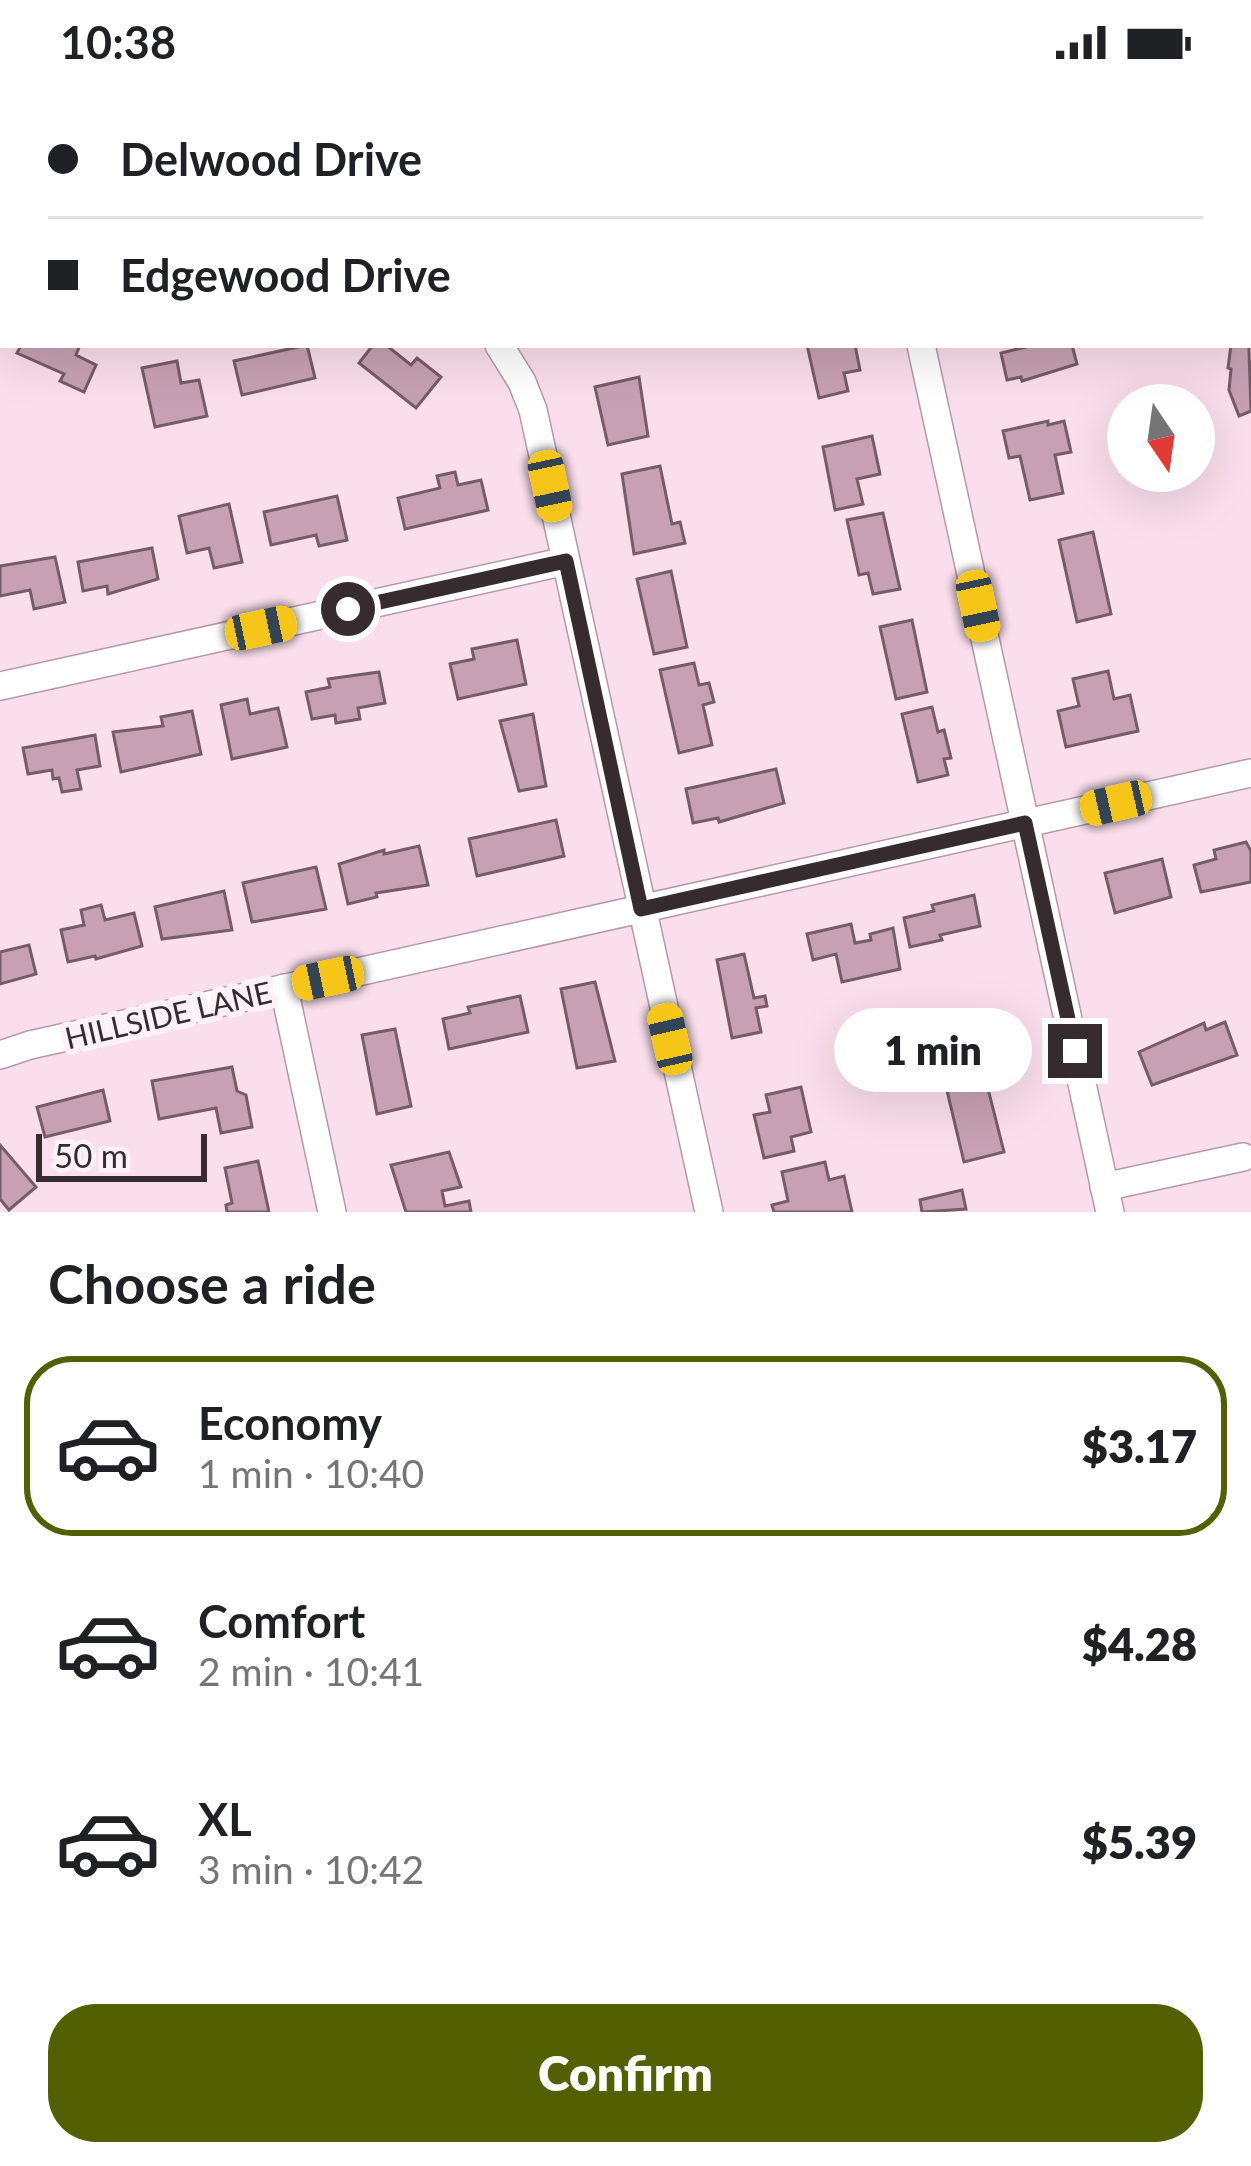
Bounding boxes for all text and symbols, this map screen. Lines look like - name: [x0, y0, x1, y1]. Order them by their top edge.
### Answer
- text: 10:38: [60, 15, 176, 69]
- text: Delwood Drive: [120, 132, 422, 186]
- text: Edgewood Drive: [120, 248, 451, 302]
- north arrow: [1107, 384, 1215, 492]
- map controls: [1107, 384, 1215, 492]
- car: [525, 447, 575, 525]
- car: [953, 567, 1003, 645]
- route start: [321, 582, 375, 636]
- car: [222, 603, 300, 653]
- car: [1077, 777, 1155, 829]
- car: [289, 953, 367, 1003]
- street label: HILLSIDE LANE: [61, 973, 275, 1055]
- car: [644, 1000, 696, 1078]
- callout: 1 min: [835, 1009, 1033, 1093]
- route end: [1048, 1024, 1102, 1078]
- text: 1 min: [884, 1027, 982, 1073]
- scale bar: [36, 1128, 207, 1181]
- text: 50 m: [54, 1135, 128, 1175]
- text: Choose a ride: [48, 1251, 376, 1316]
- icon: car: [54, 1392, 162, 1500]
- text: Economy: [198, 1396, 382, 1450]
- text: $3.17: [1082, 1419, 1197, 1473]
- text: 1 min · 10:40: [198, 1450, 424, 1496]
- icon: car: [54, 1590, 162, 1698]
- text: Comfort: [198, 1594, 365, 1648]
- text: $4.28: [1082, 1617, 1197, 1671]
- text: 2 min · 10:41: [198, 1648, 424, 1694]
- icon: car: [54, 1788, 162, 1896]
- text: XL: [198, 1792, 252, 1846]
- text: $5.39: [1082, 1815, 1197, 1869]
- text: 3 min · 10:42: [198, 1846, 424, 1892]
- button: Confirm: [48, 2004, 1203, 2142]

